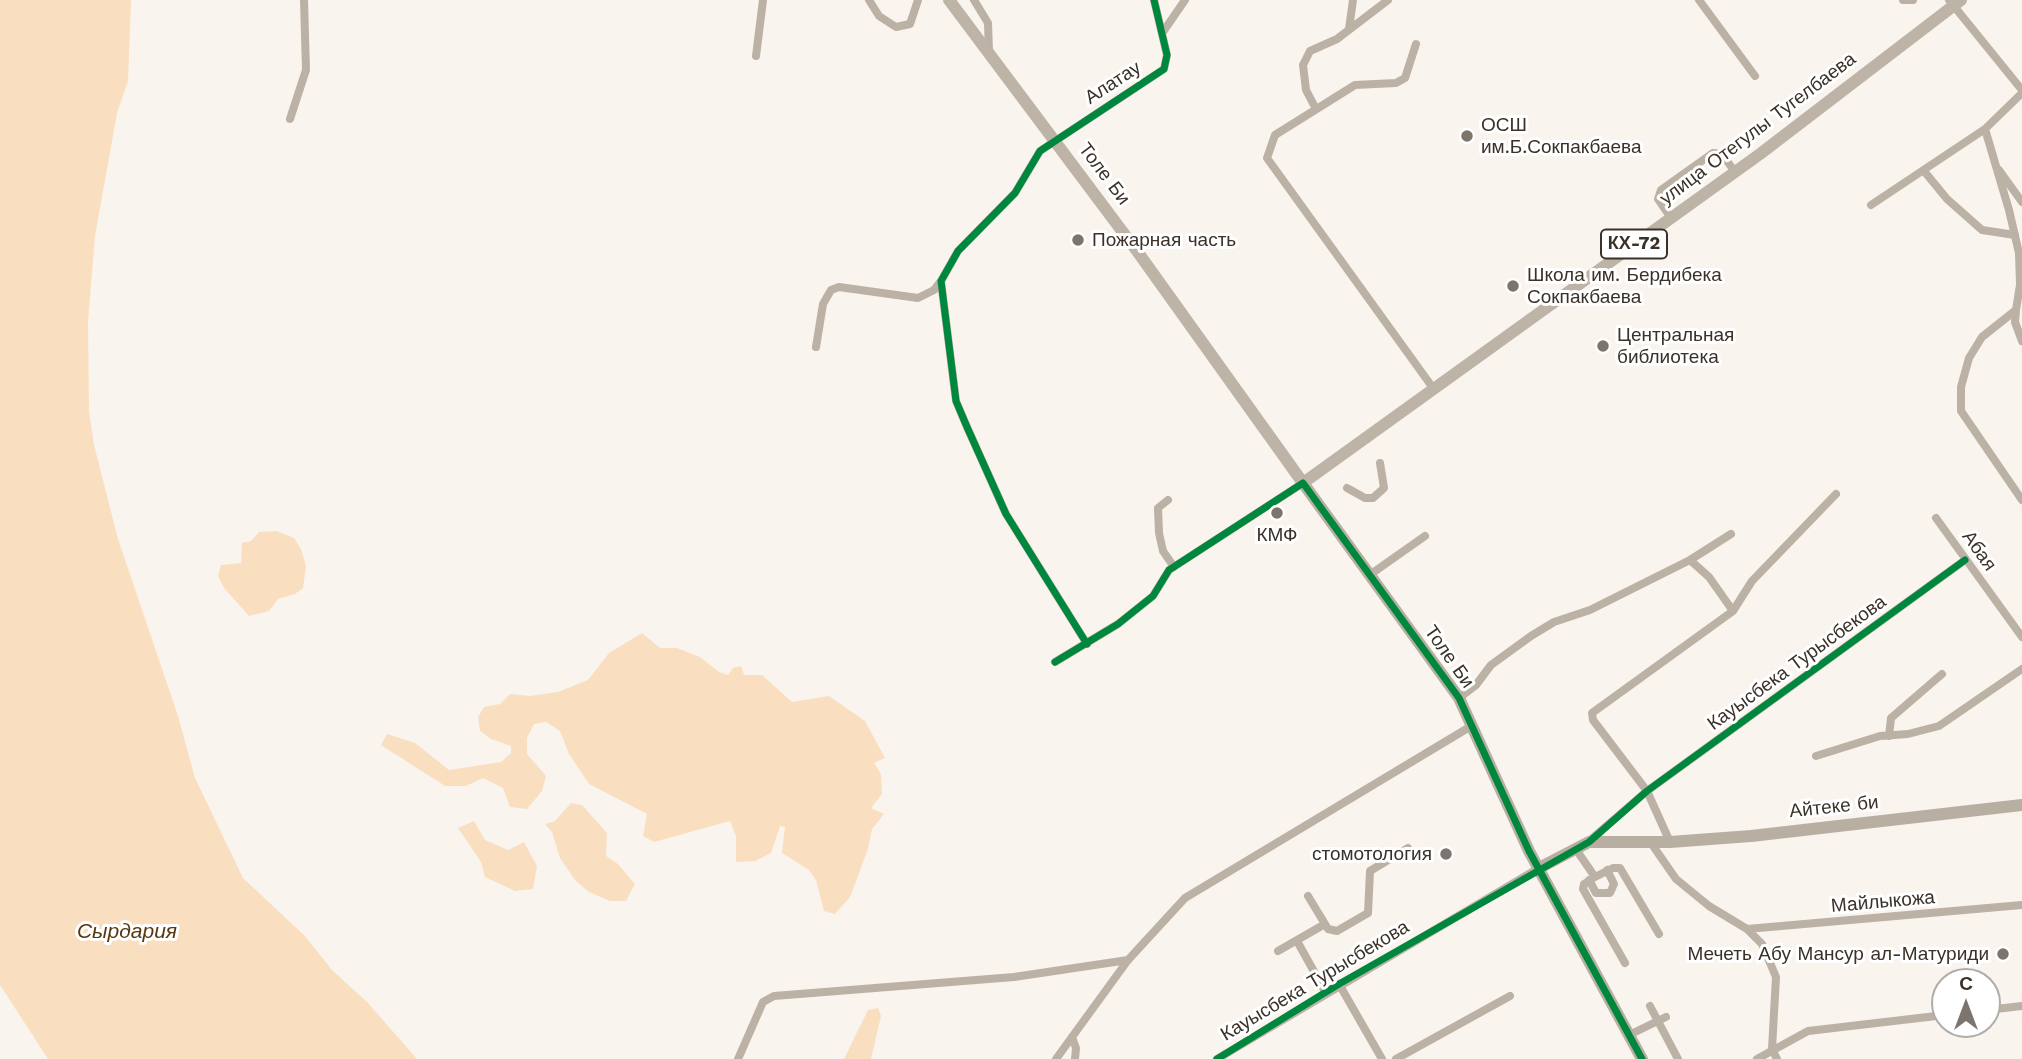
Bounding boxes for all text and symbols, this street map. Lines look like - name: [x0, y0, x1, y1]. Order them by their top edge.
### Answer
- street label: улица Отегулы Тугелбаева: [1656, 48, 1860, 210]
- street label: Алатау: [1081, 56, 1145, 110]
- place label: ОСШ им.Б.Сокпакбаева: [1481, 114, 1641, 158]
- marker: ОСШ им.Б.Сокпакбаева: [1459, 128, 1475, 144]
- street label: Толе Би: [1073, 139, 1135, 209]
- place label: Пожарная часть: [1092, 229, 1236, 251]
- road number: КХ-72: [1601, 230, 1667, 258]
- marker: Пожарная часть: [1070, 232, 1086, 248]
- place label: Школа им. Бердибека Сокпакбаева: [1527, 264, 1722, 308]
- marker: Школа им. Бердибека Сокпакбаева: [1505, 278, 1521, 294]
- place label: Центральная библиотека: [1617, 324, 1734, 368]
- marker: Центральная библиотека: [1595, 338, 1611, 354]
- marker: КМФ: [1269, 505, 1285, 521]
- place label: КМФ: [1256, 524, 1298, 546]
- street label: Абая: [1957, 526, 2001, 576]
- street label: Кауысбека Турысбекова: [1703, 590, 1891, 736]
- street label: Толе Би: [1419, 621, 1479, 693]
- street label: Айтеке би: [1788, 791, 1880, 823]
- place label: стомотология: [1312, 843, 1432, 865]
- marker: стомотология: [1438, 846, 1454, 862]
- street label: Майлыкожа: [1830, 886, 1936, 918]
- street label: Кауысбека Турысбекова: [1217, 916, 1413, 1046]
- water label: Сырдария: [77, 919, 177, 945]
- place label: Мечеть Абу Мансур ал-Матуриди: [1687, 943, 1989, 965]
- marker: Мечеть Абу Мансур ал-Матуриди: [1995, 946, 2011, 962]
- north arrow: [1931, 968, 2001, 1038]
- text: С: [1959, 972, 1973, 995]

